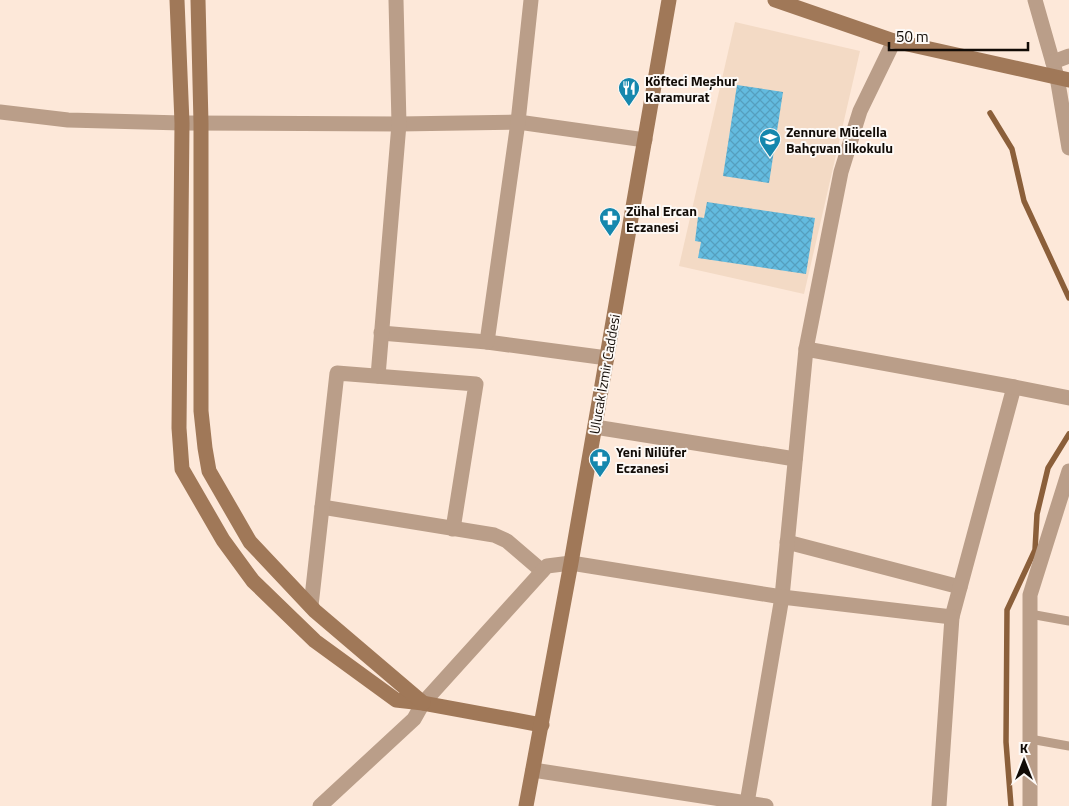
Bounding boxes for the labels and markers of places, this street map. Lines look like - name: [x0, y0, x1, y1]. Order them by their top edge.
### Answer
- place label: Köfteci Meşhur Karamurat: [645, 70, 737, 107]
- restaurant icon: Köfteci Meşhur Karamurat: [617, 76, 641, 107]
- place label: Zennure Mücella Bahçıvan İlkokulu: [786, 121, 893, 158]
- school or university icon: Zennure Mücella Bahçıvan İlkokulu: [758, 127, 782, 158]
- place label: Zühal Ercan Eczanesi: [626, 200, 697, 237]
- pharmacy icon: Zühal Ercan Eczanesi: [598, 206, 622, 237]
- place label: Yeni Nilüfer Eczanesi: [616, 441, 687, 478]
- pharmacy icon: Yeni Nilüfer Eczanesi: [588, 447, 612, 478]

